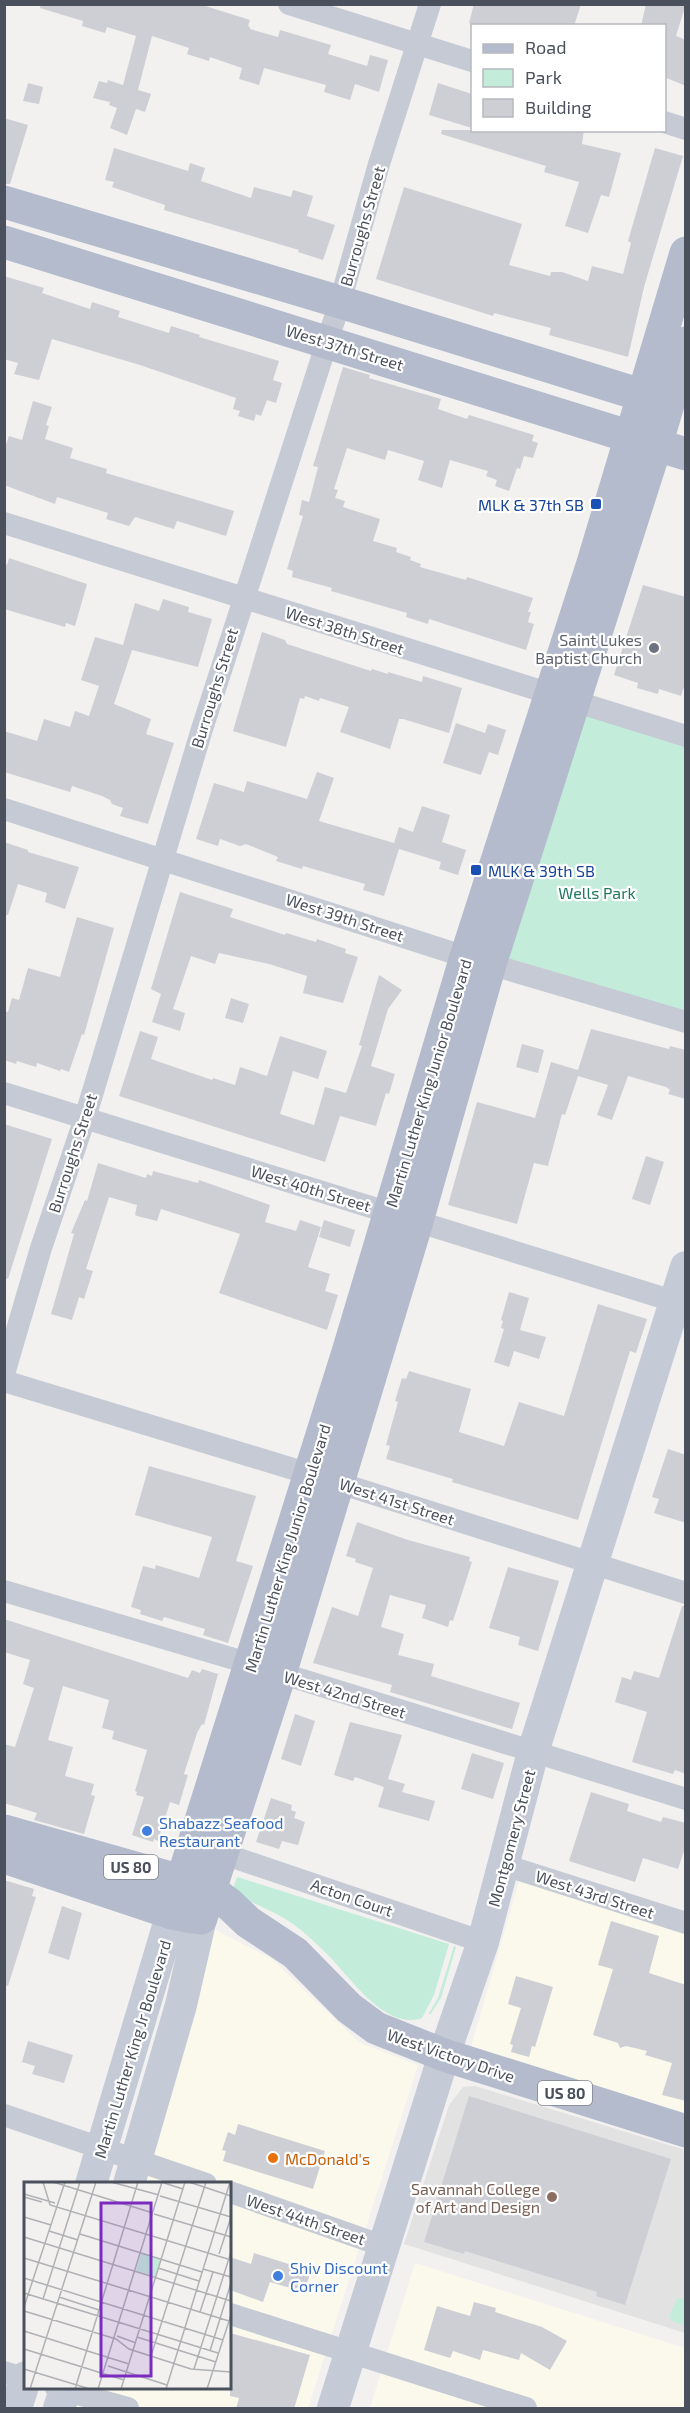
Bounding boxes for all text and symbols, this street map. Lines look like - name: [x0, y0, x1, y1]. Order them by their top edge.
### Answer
- legend: [471, 24, 666, 132]
- text: Road: [525, 36, 566, 58]
- text: Park: [525, 66, 562, 88]
- text: Building: [525, 96, 592, 118]
- street label: Burroughs Street: [336, 164, 388, 288]
- street label: West 37th Street: [284, 320, 406, 374]
- place label: MLK & 37th SB: [478, 495, 584, 514]
- marker: MLK & 37th SB: [589, 497, 603, 511]
- street label: West 38th Street: [283, 602, 407, 658]
- street label: Burroughs Street: [187, 626, 241, 750]
- place label: Saint Lukes Baptist Church: [535, 630, 642, 667]
- marker: Saint Lukes Baptist Church: [647, 641, 661, 655]
- place label: MLK & 39th SB: [488, 861, 595, 880]
- marker: MLK & 39th SB: [469, 863, 483, 877]
- park label: Wells Park: [558, 883, 636, 902]
- street label: West 39th Street: [284, 889, 406, 945]
- street label: Martin Luther King Junior Boulevard: [381, 957, 475, 1209]
- street label: Burroughs Street: [44, 1091, 100, 1215]
- street label: West 40th Street: [249, 1161, 373, 1215]
- street label: Martin Luther King Junior Boulevard: [240, 1422, 334, 1674]
- street label: West 41st Street: [337, 1473, 457, 1529]
- street label: West 42nd Street: [282, 1666, 408, 1722]
- street label: Montgomery Street: [483, 1767, 539, 1909]
- place label: Shabazz Seafood Restaurant: [159, 1813, 284, 1850]
- marker: Shabazz Seafood Restaurant: [140, 1824, 154, 1838]
- road number: US 80: [104, 1855, 158, 1879]
- street label: West 43rd Street: [533, 1866, 657, 1922]
- street label: Acton Court: [308, 1874, 396, 1920]
- street label: Martin Luther King Jr Boulevard: [90, 1938, 174, 2160]
- street label: West Victory Drive: [385, 2024, 517, 2086]
- road number: US 80: [538, 2081, 592, 2105]
- place label: McDonald's: [285, 2149, 370, 2168]
- marker: McDonald's: [266, 2151, 280, 2165]
- place label: Savannah College of Art and Design: [411, 2179, 540, 2216]
- inset map: [24, 2182, 231, 2389]
- street label: West 44th Street: [244, 2190, 368, 2248]
- marker: Savannah College of Art and Design: [545, 2190, 559, 2204]
- place label: Shiv Discount Corner: [290, 2258, 388, 2295]
- marker: Shiv Discount Corner: [271, 2269, 285, 2283]

